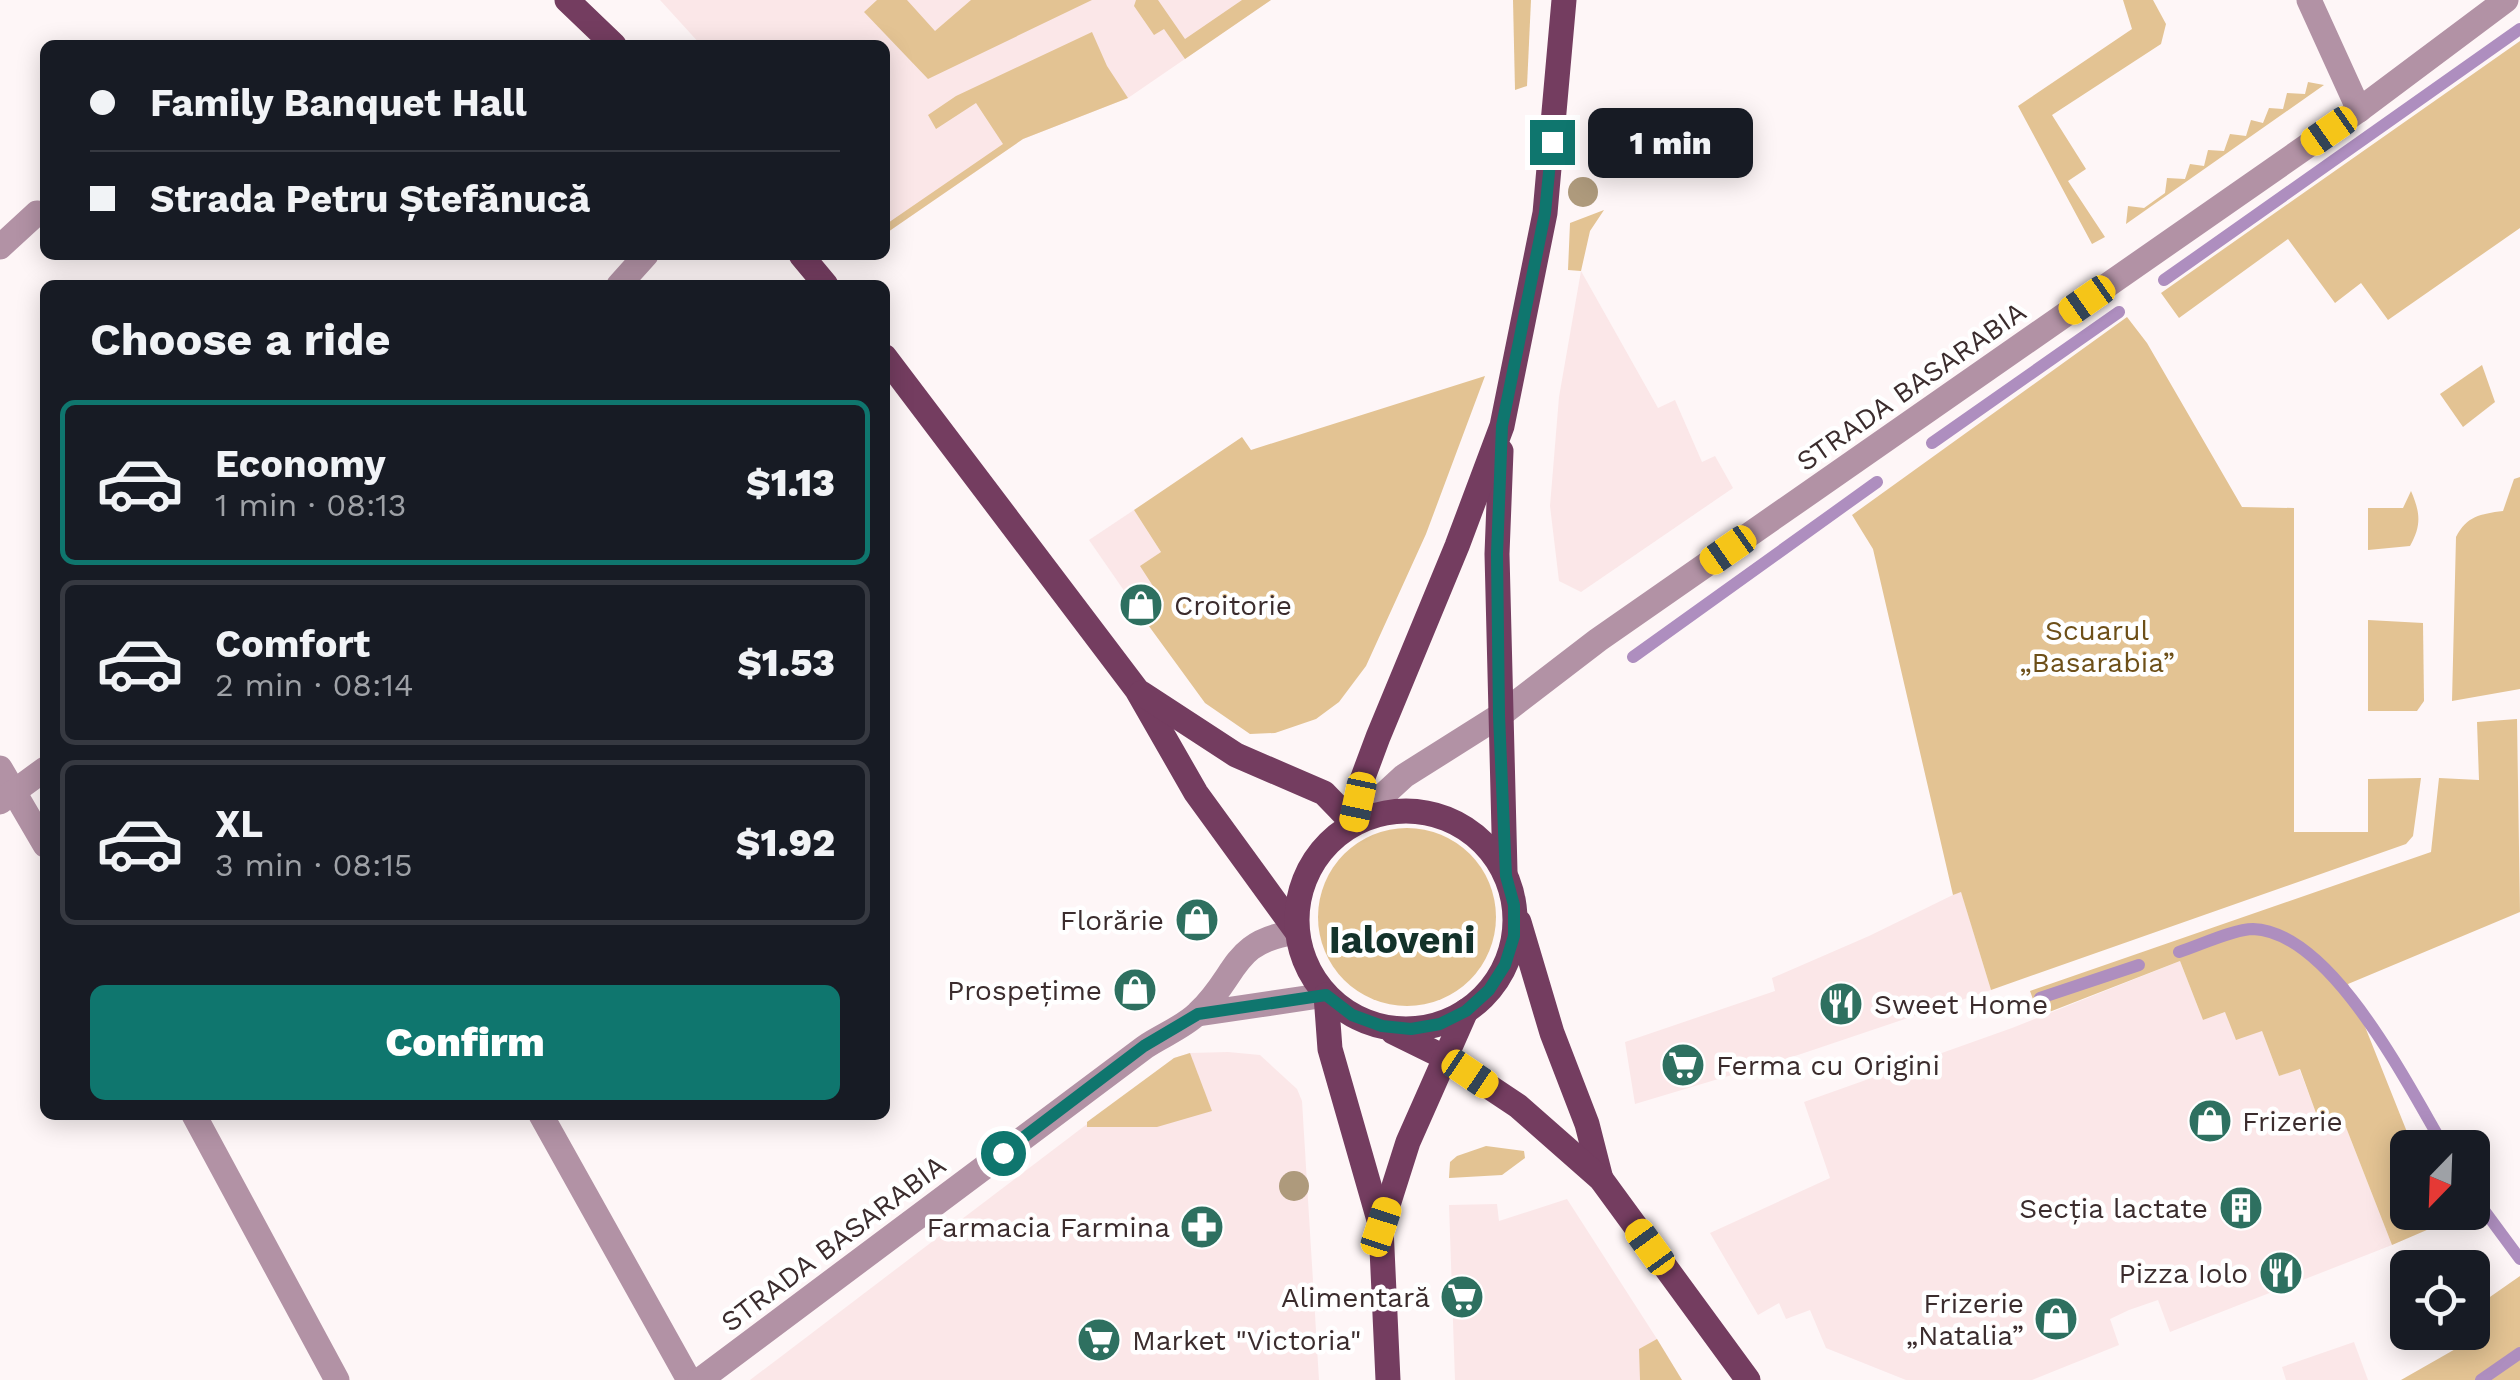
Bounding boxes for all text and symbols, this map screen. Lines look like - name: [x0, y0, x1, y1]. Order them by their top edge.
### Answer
- text: Family Banquet Hall: [150, 81, 527, 125]
- car: [2296, 102, 2362, 160]
- callout: 1 min: [1587, 107, 1752, 177]
- route end: [1530, 120, 1575, 165]
- text: 1 min: [1629, 124, 1712, 162]
- text: Strada Petru Ștefănucă: [150, 177, 590, 221]
- car: [2054, 271, 2120, 329]
- street label: STRADA BASARABIA: [1790, 295, 2032, 478]
- text: Choose a ride: [90, 313, 390, 366]
- icon: car: [95, 438, 185, 528]
- text: Economy: [215, 442, 386, 486]
- text: $1.13: [746, 461, 835, 505]
- text: 1 min · 08:13: [215, 486, 407, 524]
- car: [1695, 521, 1761, 579]
- shop icon: Croitorie: [1118, 582, 1164, 628]
- place label: Croitorie: [1174, 589, 1292, 622]
- park label: Scuarul „Basarabia”: [2019, 614, 2175, 679]
- icon: car: [95, 618, 185, 708]
- text: Comfort: [215, 622, 370, 666]
- text: $1.53: [737, 641, 835, 685]
- text: 2 min · 08:14: [215, 666, 414, 704]
- car: [1337, 770, 1379, 834]
- icon: car: [95, 798, 185, 888]
- text: XL: [215, 802, 263, 846]
- text: $1.92: [736, 821, 835, 865]
- text: 3 min · 08:15: [215, 846, 413, 884]
- shop icon: Florărie: [1174, 897, 1220, 943]
- place label: Florărie: [1060, 904, 1164, 937]
- district label: Ialoveni: [1329, 918, 1475, 962]
- shop icon: Prospețime: [1112, 967, 1158, 1013]
- place label: Prospețime: [947, 974, 1102, 1007]
- restaurant icon: Sweet Home: [1818, 981, 1864, 1027]
- button: Confirm: [90, 985, 840, 1100]
- place label: Sweet Home: [1874, 988, 2048, 1021]
- supermarket icon: Ferma cu Origini: [1660, 1042, 1706, 1088]
- car: [1437, 1045, 1503, 1103]
- place label: Ferma cu Origini: [1716, 1049, 1940, 1082]
- shop icon: Frizerie: [2187, 1098, 2233, 1144]
- place label: Frizerie: [2242, 1105, 2343, 1138]
- north arrow: [2390, 1130, 2490, 1230]
- map controls: [2390, 1130, 2490, 1350]
- route start: [981, 1131, 1026, 1176]
- street label: STRADA BASARABIA: [715, 1148, 952, 1338]
- building icon: Secția lactate: [2218, 1185, 2264, 1231]
- place label: Secția lactate: [2019, 1192, 2208, 1225]
- car: [1357, 1194, 1405, 1260]
- pharmacy icon: Farmacia Farmina: [1179, 1204, 1225, 1250]
- place label: Farmacia Farmina: [926, 1211, 1170, 1244]
- car: [1620, 1214, 1680, 1280]
- restaurant icon: Pizza Iolo: [2258, 1250, 2304, 1296]
- button: locate: [2390, 1250, 2490, 1350]
- place label: Pizza Iolo: [2119, 1257, 2248, 1290]
- supermarket icon: Alimentară: [1439, 1274, 1485, 1320]
- place label: Alimentară: [1281, 1281, 1430, 1314]
- place label: Frizerie „Natalia”: [1906, 1287, 2024, 1352]
- shop icon: Frizerie „Natalia”: [2033, 1296, 2079, 1342]
- supermarket icon: Market "Victoria": [1076, 1317, 1122, 1363]
- place label: Market "Victoria": [1132, 1324, 1361, 1357]

